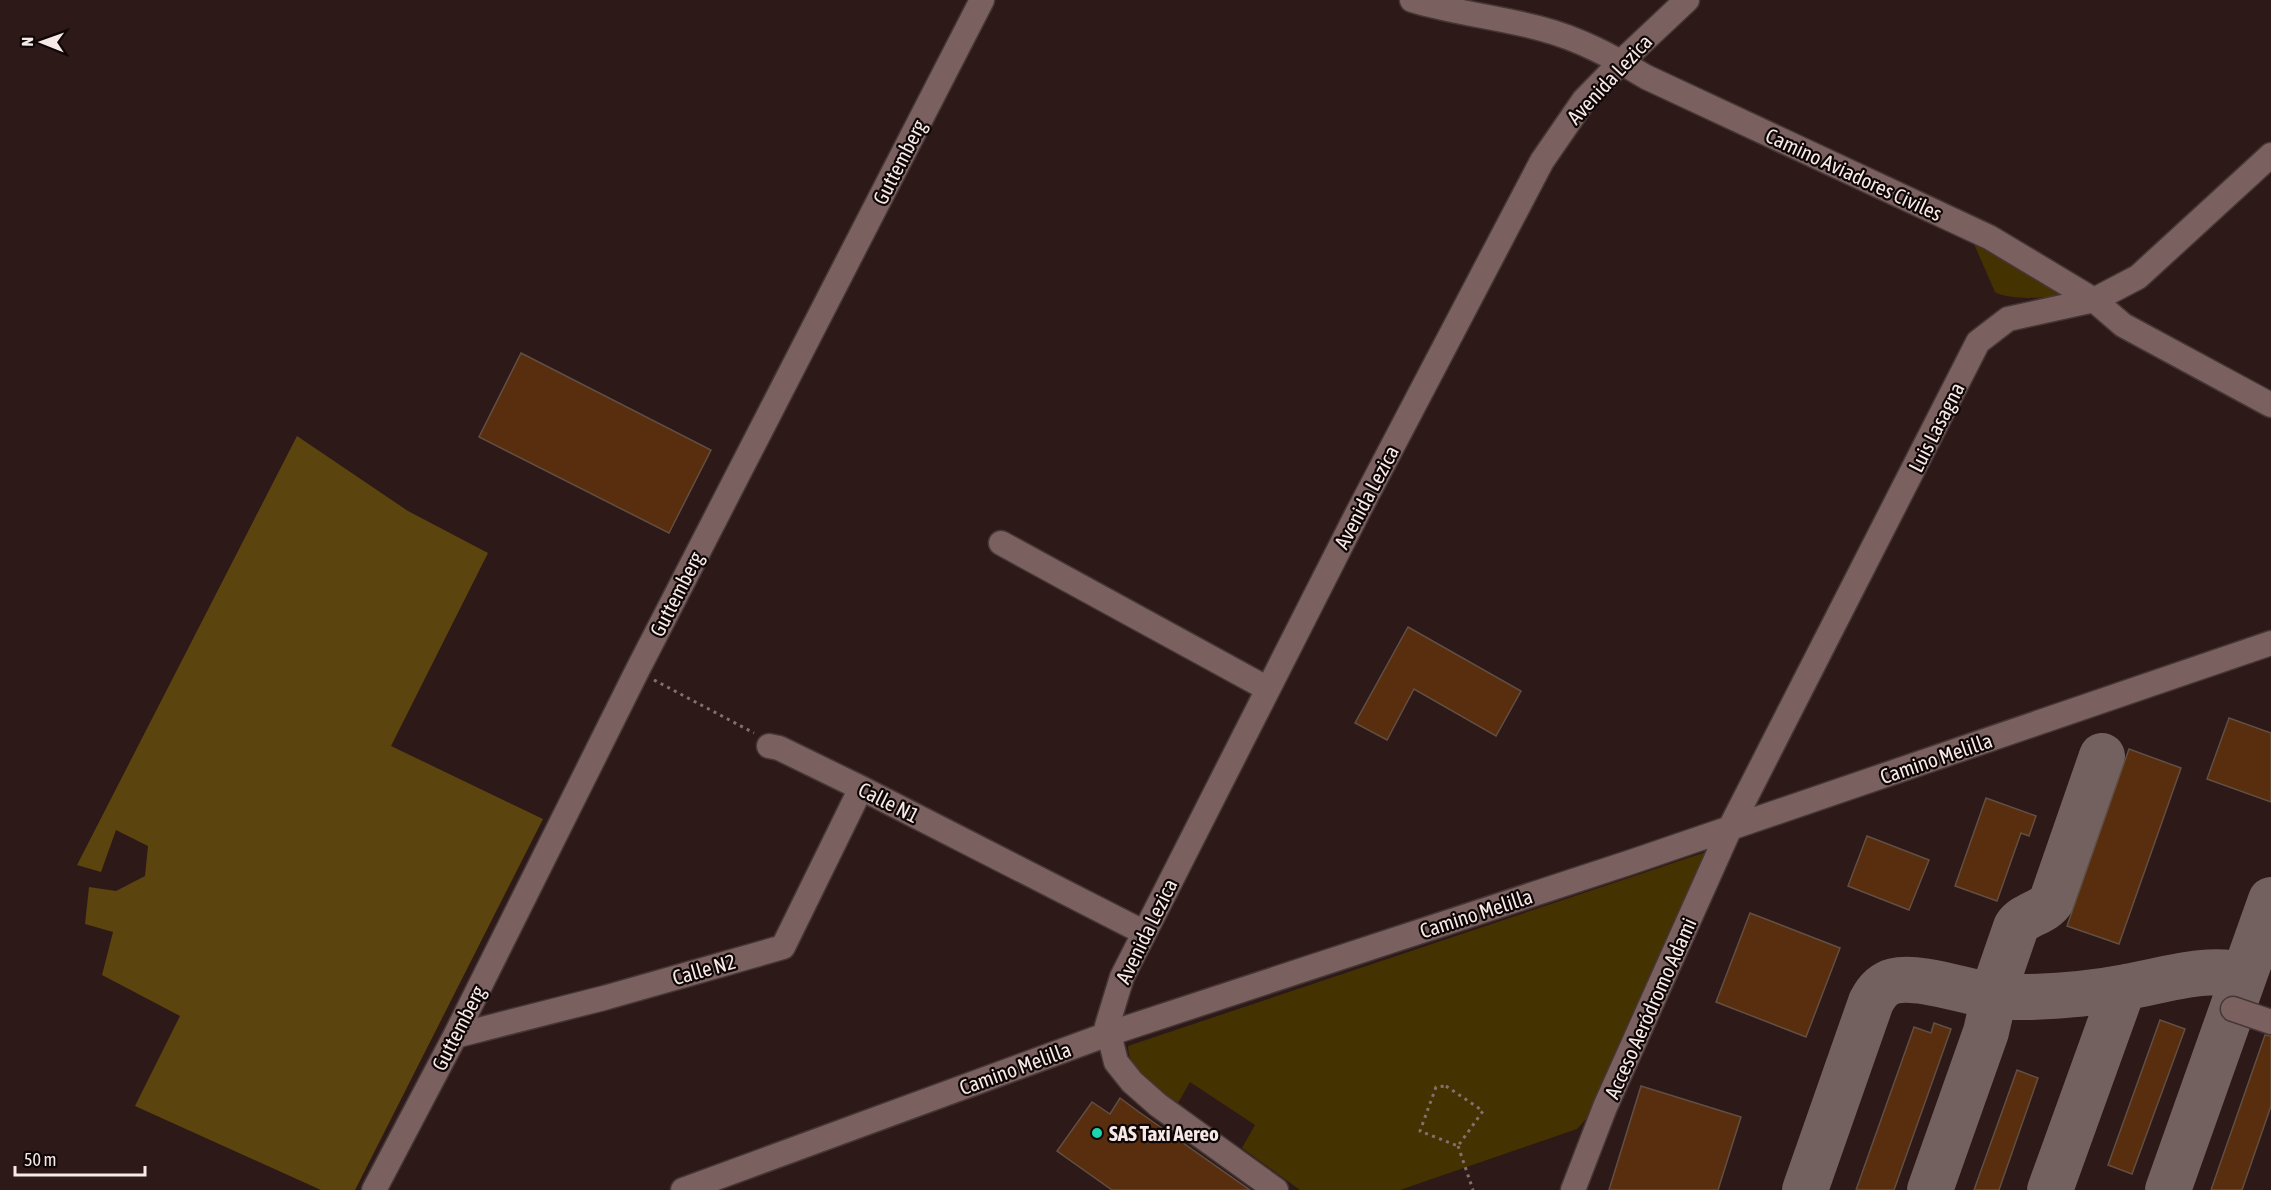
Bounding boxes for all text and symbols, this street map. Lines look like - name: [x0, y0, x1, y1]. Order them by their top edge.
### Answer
- north arrow: [12, 12, 72, 72]
- street label: Avenida Lezica: [1562, 29, 1656, 129]
- text: N: [18, 37, 36, 47]
- street label: Guttemberg: [867, 116, 931, 208]
- street label: Camino Aviadores Civiles: [1762, 123, 1946, 225]
- street label: Luis Lasagna: [1903, 378, 1969, 476]
- street label: Avenida Lezica: [1329, 441, 1403, 553]
- street label: Guttemberg: [644, 548, 708, 640]
- street label: Camino Melilla: [1877, 728, 1995, 788]
- street label: Calle N1: [855, 777, 923, 827]
- street label: Avenida Lezica: [1110, 875, 1182, 987]
- street label: Camino Melilla: [1417, 884, 1535, 942]
- street label: Acceso Aeródromo Adami: [1599, 914, 1701, 1102]
- street label: Calle N2: [670, 949, 738, 989]
- street label: Guttemberg: [426, 982, 490, 1074]
- street label: Camino Melilla: [956, 1037, 1074, 1099]
- place label: SAS Taxi Aereo: [1109, 1121, 1219, 1145]
- marker: SAS Taxi Aereo: [1090, 1126, 1104, 1140]
- scale bar: [15, 1139, 146, 1177]
- text: 50 m: [24, 1149, 56, 1170]

